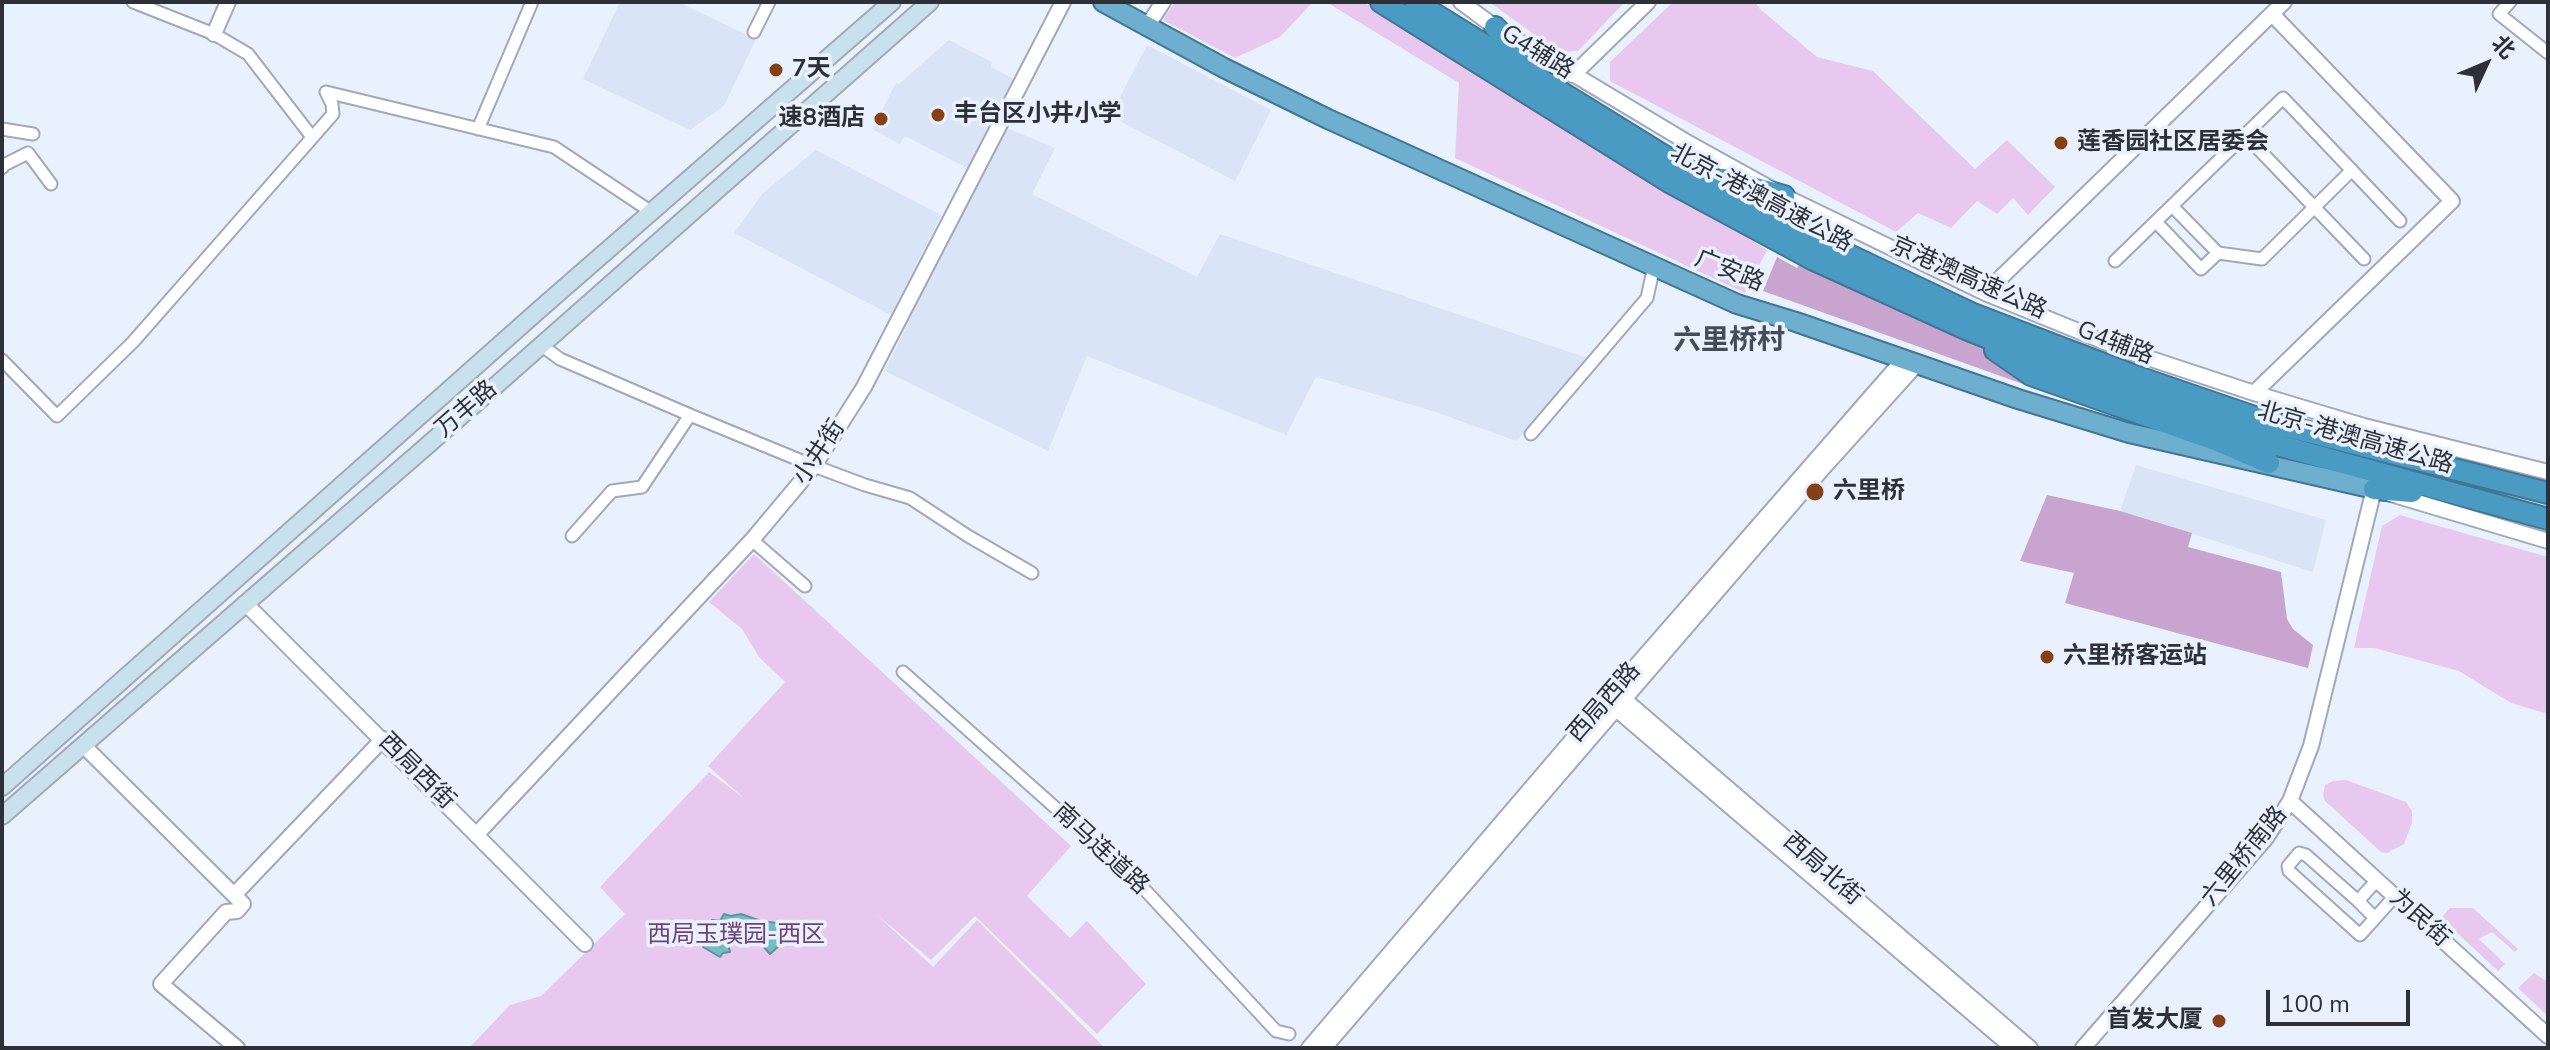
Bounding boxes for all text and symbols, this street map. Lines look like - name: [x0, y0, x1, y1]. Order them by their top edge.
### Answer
- street label: G4辅路: [1496, 20, 1578, 86]
- north arrow: [2446, 24, 2526, 104]
- text: 北: [2485, 29, 2522, 66]
- place label: 7天: [792, 56, 830, 84]
- marker: 7天: [767, 61, 785, 79]
- place label: 丰台区小井小学: [954, 101, 1122, 129]
- place label: 速8酒店: [779, 105, 865, 133]
- marker: 丰台区小井小学: [929, 106, 947, 124]
- marker: 速8酒店: [872, 110, 890, 128]
- place label: 莲香园社区居委会: [2077, 129, 2269, 157]
- marker: 莲香园社区居委会: [2052, 134, 2070, 152]
- street label: 北京-港澳高速公路: [1665, 139, 1857, 259]
- street label: 京港澳高速公路: [1885, 232, 2051, 326]
- street label: 广安路: [1690, 245, 1768, 299]
- street label: G4辅路: [2073, 316, 2157, 372]
- district label: 六里桥村: [1673, 325, 1785, 359]
- street label: 万丰路: [430, 376, 504, 444]
- street label: 北京-港澳高速公路: [2254, 397, 2456, 481]
- street label: 小井街: [788, 415, 852, 491]
- place label: 六里桥: [1833, 478, 1905, 506]
- marker: 六里桥: [1804, 481, 1826, 503]
- place label: 六里桥客运站: [2063, 643, 2207, 671]
- marker: 六里桥客运站: [2038, 648, 2056, 666]
- street label: 西局西路: [1563, 657, 1647, 749]
- street label: 西局西街: [372, 728, 460, 816]
- street label: 南马连道路: [1046, 799, 1154, 901]
- street label: 六里桥南路: [2196, 801, 2294, 913]
- street label: 西局北街: [1776, 828, 1868, 912]
- street label: 为民街: [2383, 884, 2455, 954]
- park label: 西局玉璞园-西区: [647, 922, 825, 950]
- scale bar: [2270, 974, 2414, 1024]
- text: 100 m: [2280, 988, 2350, 1020]
- place label: 首发大厦: [2107, 1007, 2203, 1035]
- marker: 首发大厦: [2210, 1012, 2228, 1030]

